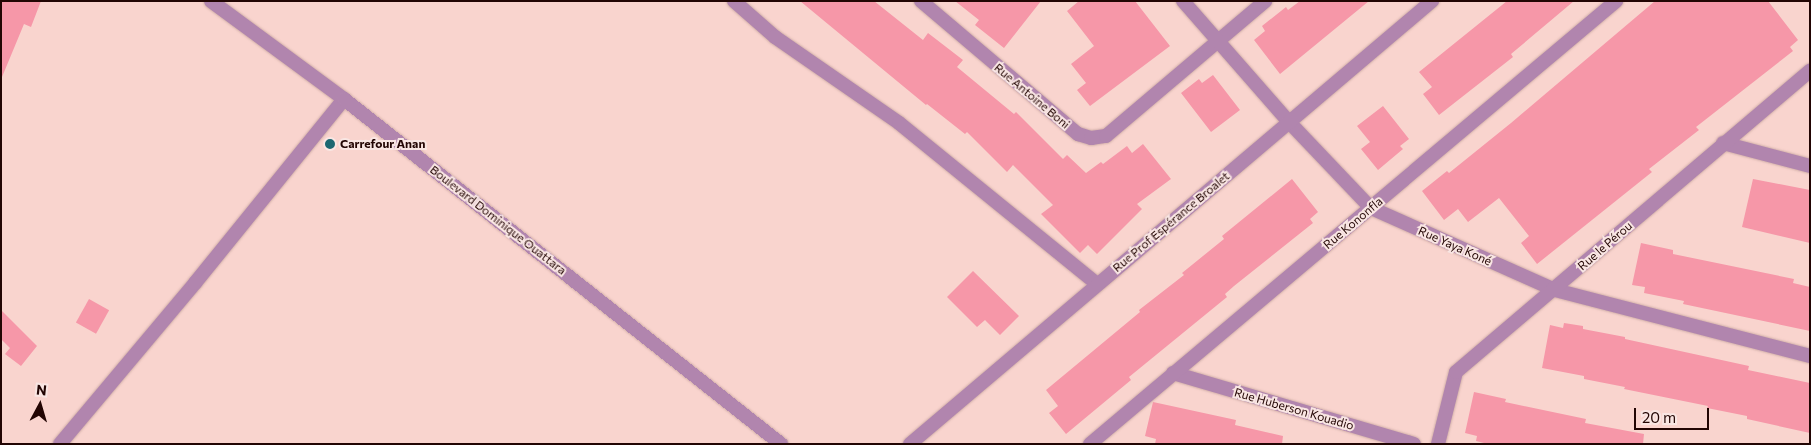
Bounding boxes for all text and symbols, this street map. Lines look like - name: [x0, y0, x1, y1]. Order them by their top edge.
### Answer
- street label: Rue Antoine Boni: [991, 60, 1073, 132]
- place label: Carrefour Anan: [340, 137, 425, 151]
- marker: Carrefour Anan: [324, 138, 336, 150]
- street label: Boulevard Dominique Ouattara: [427, 162, 569, 278]
- street label: Rue Prof Espérance Broalet: [1110, 169, 1232, 275]
- street label: Rue Kononfla: [1320, 194, 1386, 252]
- street label: Rue le Pérou: [1575, 219, 1635, 273]
- street label: Rue Yaya Koné: [1416, 223, 1494, 269]
- north arrow: [15, 380, 65, 430]
- text: N: [36, 381, 48, 399]
- street label: Rue Huberson Kouadio: [1233, 385, 1355, 433]
- scale bar: [1636, 398, 1711, 430]
- text: 20 m: [1642, 408, 1676, 426]

